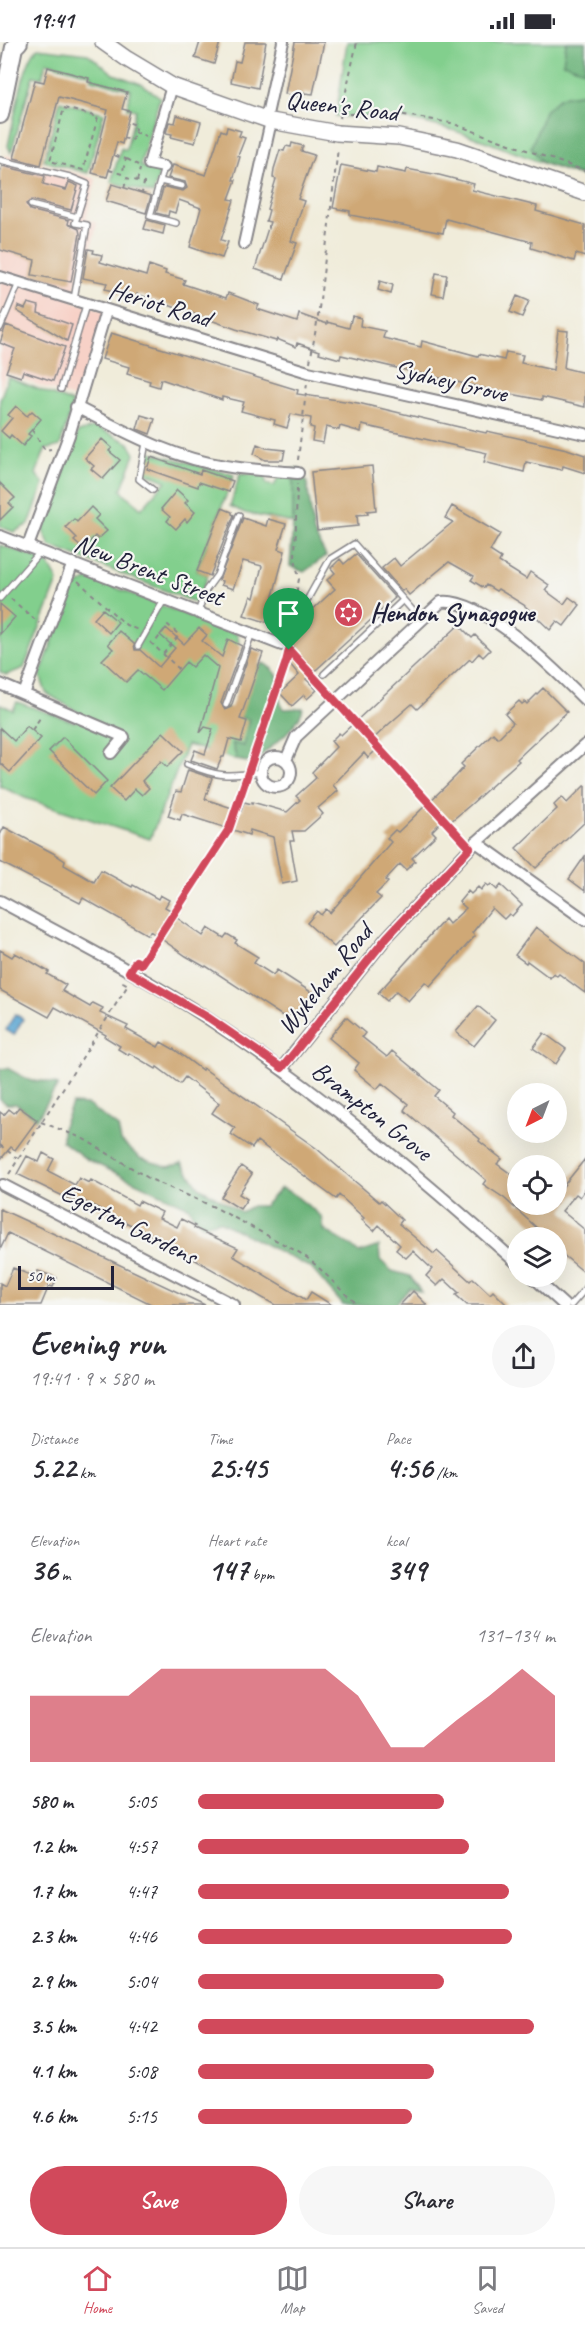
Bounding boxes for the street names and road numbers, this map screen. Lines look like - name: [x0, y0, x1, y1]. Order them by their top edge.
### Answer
- street label: Queen's Road: [284, 83, 404, 130]
- street label: Heriot Road: [105, 273, 219, 336]
- street label: Sydney Grove: [391, 352, 512, 410]
- street label: New Brent Street: [70, 526, 231, 614]
- street label: Wykeham Road: [270, 914, 382, 1041]
- street label: Brampton Grove: [305, 1054, 441, 1170]
- street label: Egerton Gardens: [55, 1176, 205, 1273]

